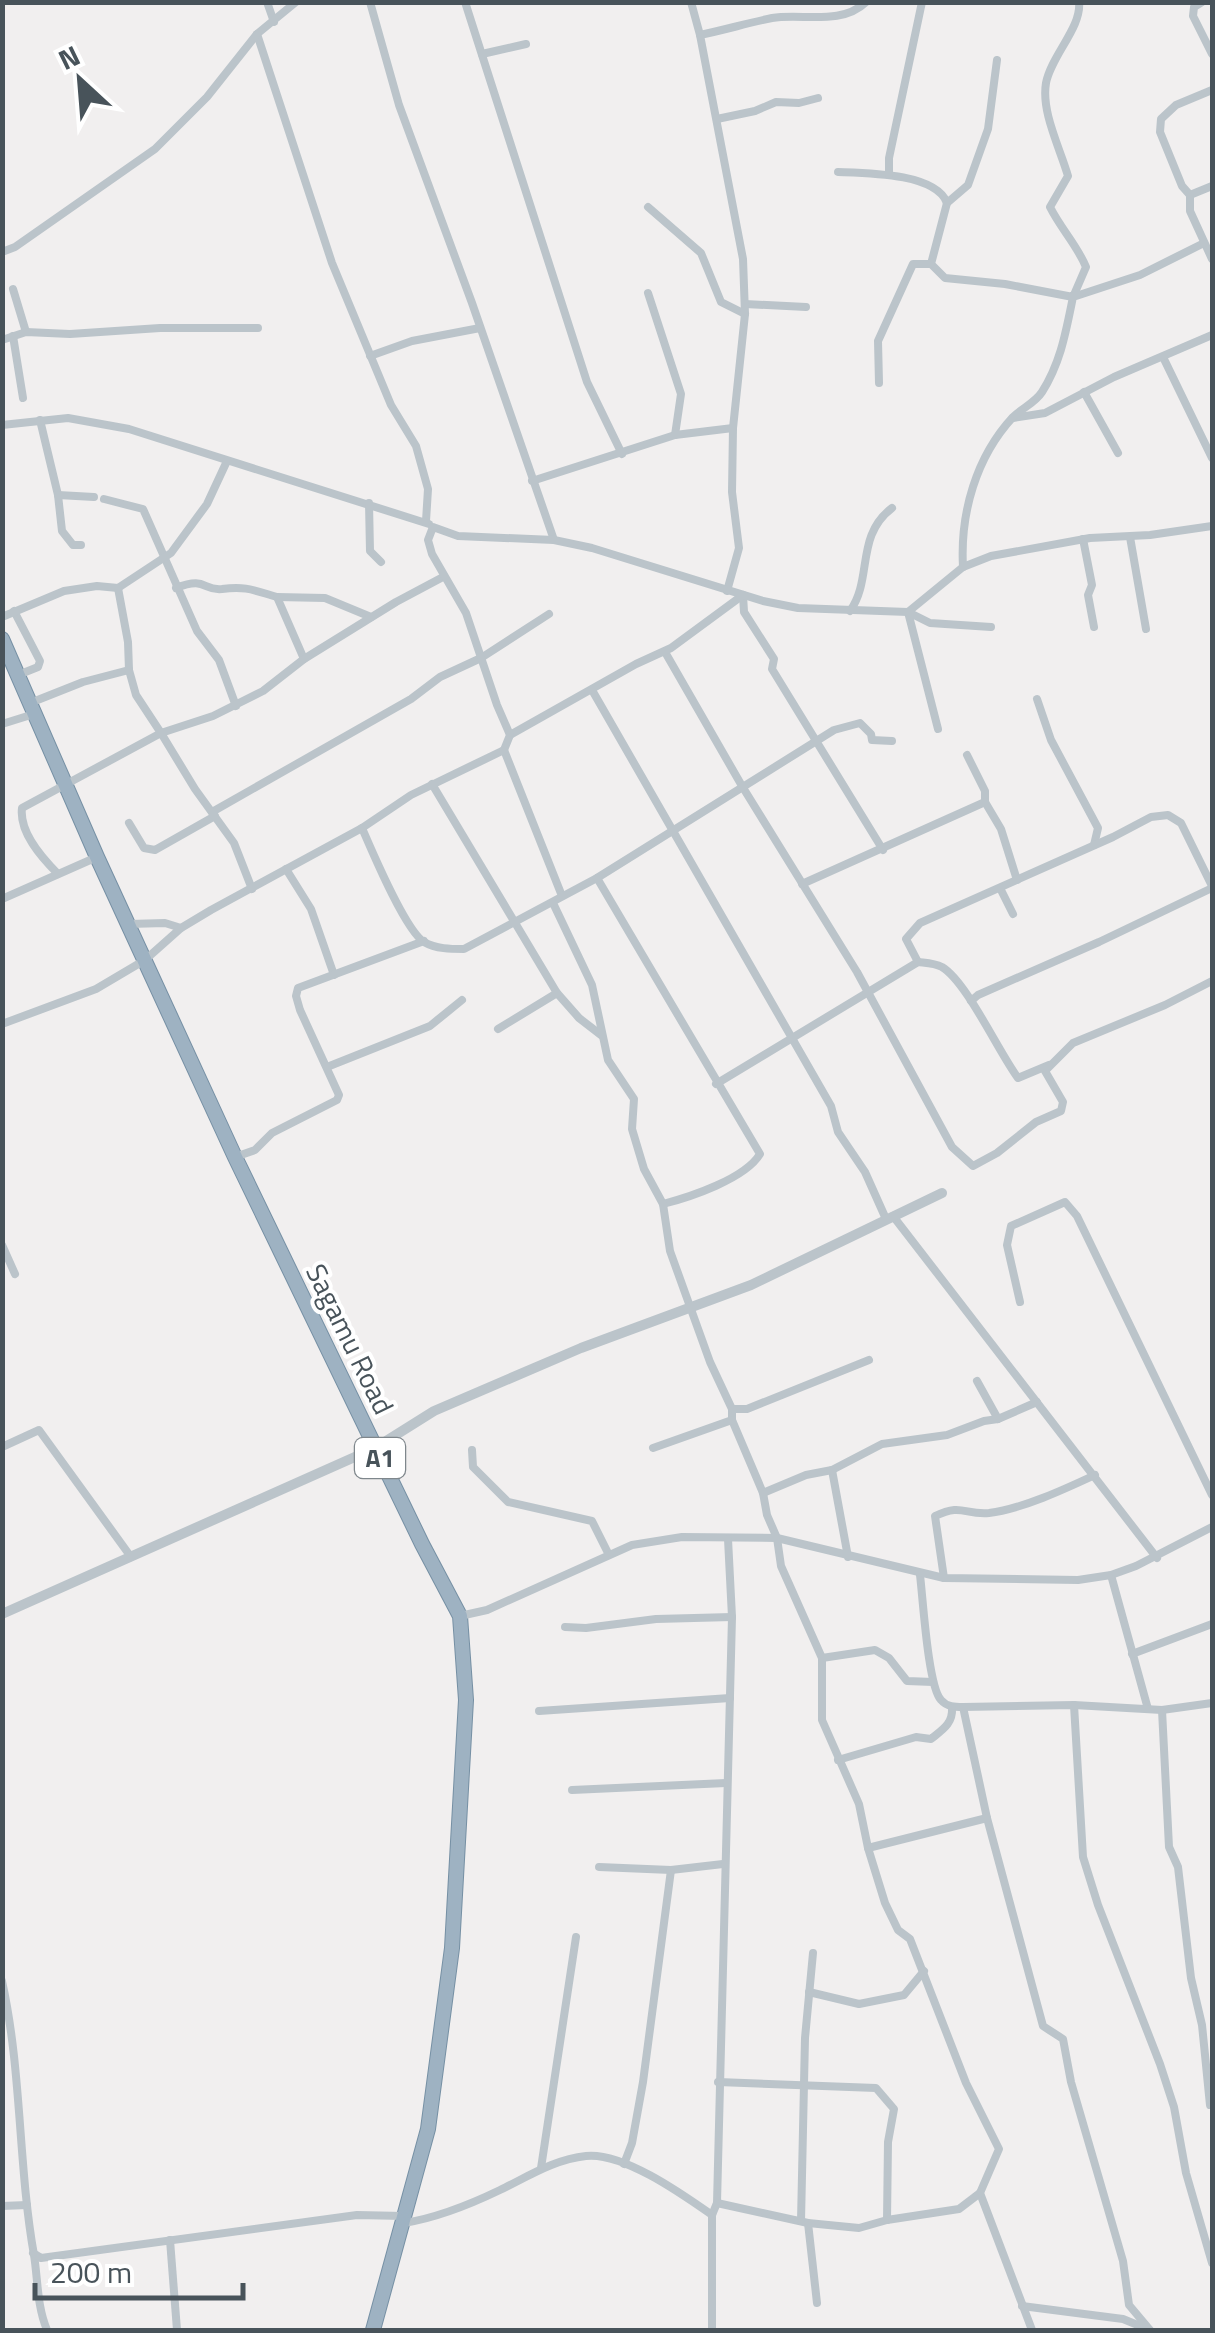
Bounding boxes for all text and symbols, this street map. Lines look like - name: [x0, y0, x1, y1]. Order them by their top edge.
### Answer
- north arrow: [30, 30, 130, 130]
- text: N: [51, 34, 87, 81]
- street label: Sagamu Road: [295, 1256, 405, 1421]
- road number: A1: [355, 1438, 405, 1478]
- scale bar: [35, 2238, 242, 2300]
- text: 200 m: [50, 2249, 132, 2295]

